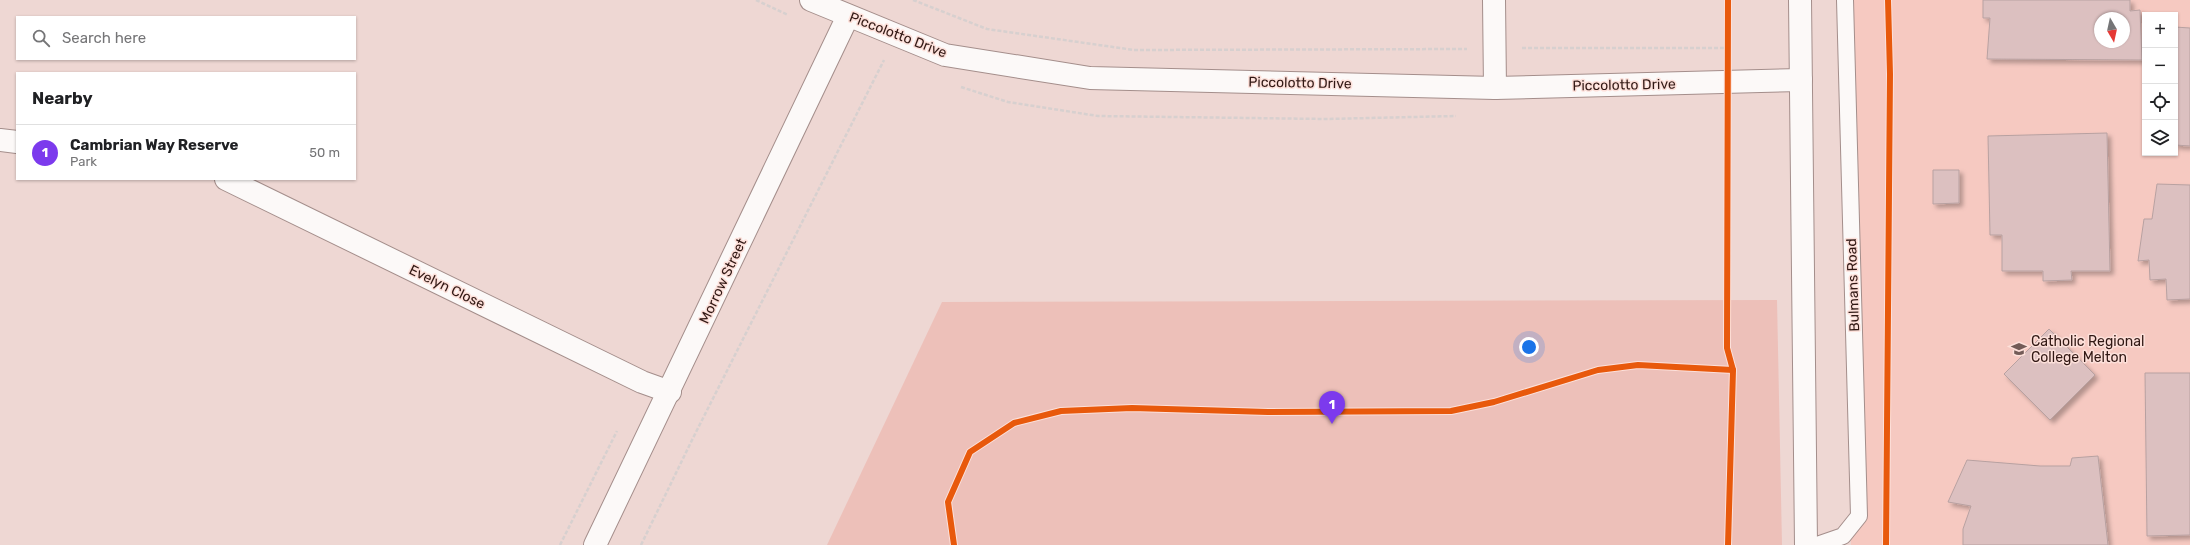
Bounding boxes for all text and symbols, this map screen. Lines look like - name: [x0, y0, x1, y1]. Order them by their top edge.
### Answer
- street label: Piccolotto Drive: [847, 9, 949, 62]
- north arrow: [2094, 12, 2130, 48]
- map controls: [2142, 12, 2178, 156]
- button: +: [2142, 12, 2178, 48]
- search box: [16, 16, 356, 60]
- icon: search: [30, 27, 52, 49]
- text: Search here: [62, 29, 146, 47]
- button: −: [2142, 48, 2178, 84]
- street label: Piccolotto Drive: [1248, 74, 1352, 92]
- street label: Piccolotto Drive: [1572, 76, 1676, 94]
- button: locate: [2142, 84, 2178, 120]
- text: Nearby: [32, 88, 93, 108]
- button: layers: [2142, 120, 2178, 156]
- text: Cambrian Way Reserve: [70, 136, 239, 154]
- text: 1: [42, 145, 48, 160]
- text: 50 m: [309, 145, 340, 160]
- text: Park: [70, 154, 97, 169]
- street label: Morrow Street: [696, 235, 750, 326]
- street label: Bulmans Road: [1843, 238, 1863, 332]
- street label: Evelyn Close: [406, 261, 488, 313]
- place label: Catholic Regional College Melton: [2031, 333, 2144, 366]
- your location: [1519, 337, 1539, 357]
- school or university icon: Catholic Regional College Melton: [2010, 340, 2028, 358]
- pin: 1: [1319, 391, 1345, 424]

